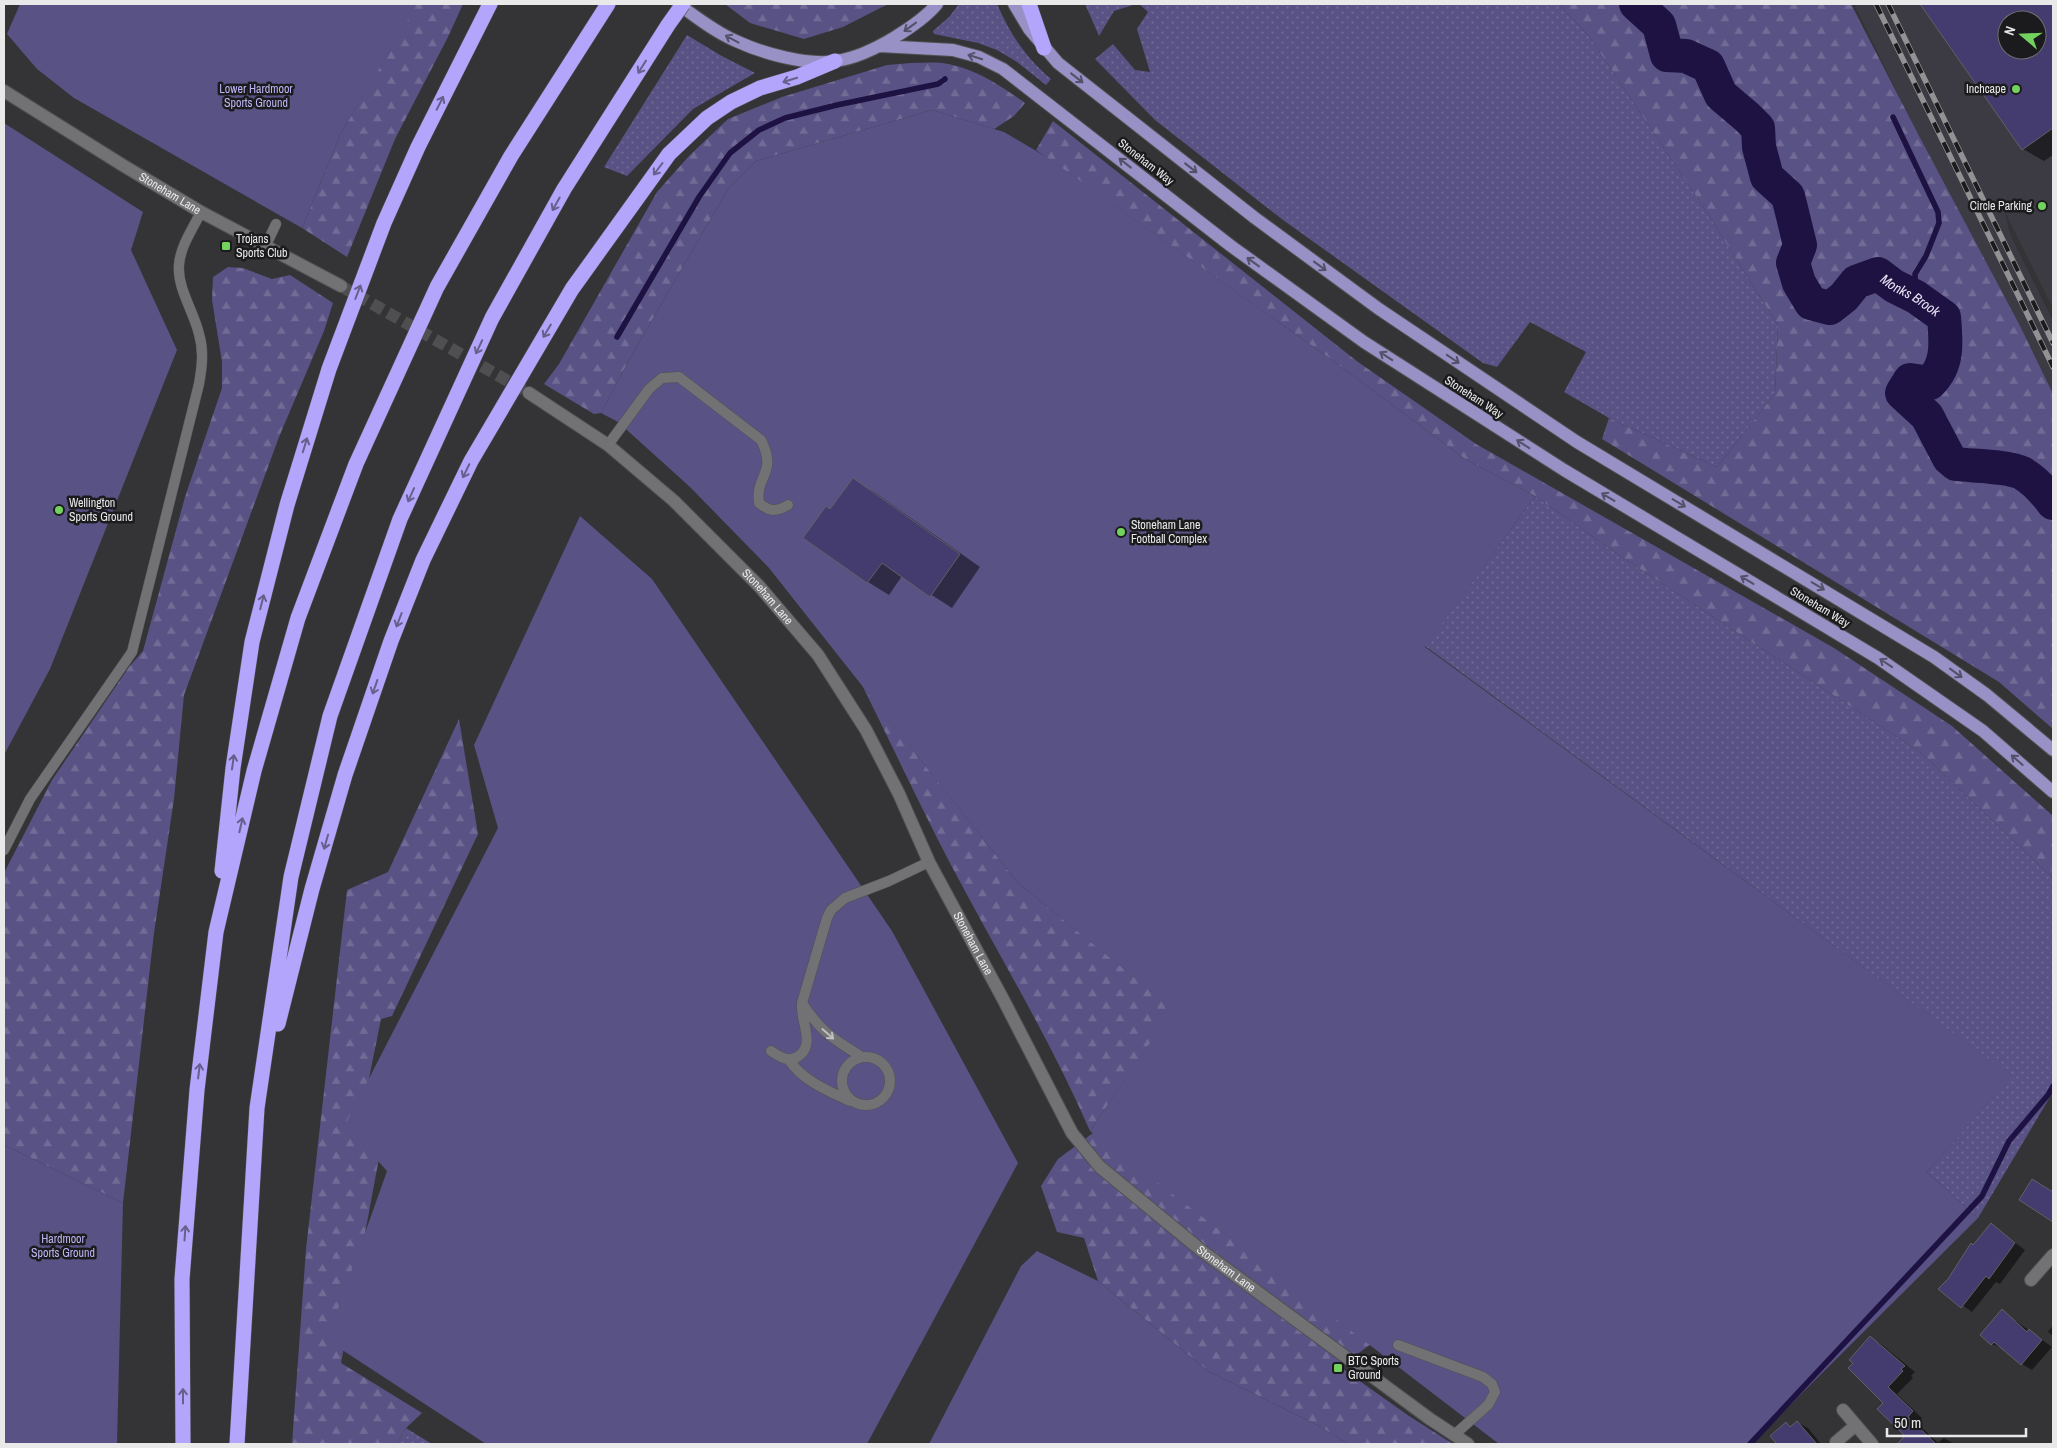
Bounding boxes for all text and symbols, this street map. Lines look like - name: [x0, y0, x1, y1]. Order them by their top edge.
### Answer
- north arrow: [1997, 10, 2047, 60]
- one-way arrow: [903, 22, 917, 32]
- text: N: [2000, 24, 2020, 38]
- one-way arrow: [725, 34, 740, 43]
- one-way arrow: [967, 51, 983, 61]
- one-way arrow: [637, 59, 647, 73]
- one-way arrow: [1070, 72, 1083, 83]
- one-way arrow: [782, 75, 798, 85]
- park label: Lower Hardmoor Sports Ground: [219, 81, 293, 111]
- place label: Inchcape: [1966, 81, 2006, 97]
- marker: Inchcape: [2010, 83, 2022, 95]
- one-way arrow: [436, 96, 445, 111]
- street label: Stoneham Way: [1115, 135, 1177, 189]
- one-way arrow: [1119, 157, 1132, 168]
- one-way arrow: [653, 162, 664, 175]
- one-way arrow: [1184, 162, 1197, 173]
- street label: Stoneham Lane: [136, 169, 204, 218]
- one-way arrow: [550, 197, 560, 211]
- place label: Circle Parking: [1970, 198, 2033, 214]
- marker: Circle Parking: [2036, 200, 2048, 212]
- place label: Trojans Sports Club: [236, 231, 287, 261]
- marker: Trojans Sports Club: [220, 240, 232, 252]
- one-way arrow: [1246, 257, 1260, 267]
- one-way arrow: [1313, 261, 1327, 271]
- water label: Monks Brook: [1877, 270, 1945, 321]
- one-way arrow: [354, 285, 363, 300]
- one-way arrow: [541, 323, 551, 337]
- one-way arrow: [473, 339, 483, 354]
- one-way arrow: [1379, 351, 1393, 361]
- one-way arrow: [1446, 354, 1460, 364]
- street label: Stoneham Way: [1442, 372, 1506, 422]
- one-way arrow: [301, 438, 310, 454]
- one-way arrow: [1516, 439, 1530, 449]
- one-way arrow: [460, 464, 470, 479]
- one-way arrow: [406, 487, 416, 502]
- one-way arrow: [1601, 491, 1615, 501]
- place label: Wellington Sports Ground: [69, 495, 133, 525]
- one-way arrow: [1671, 498, 1685, 508]
- marker: Wellington Sports Ground: [53, 504, 65, 516]
- place label: Stoneham Lane Football Complex: [1131, 517, 1207, 547]
- marker: Stoneham Lane Football Complex: [1115, 526, 1127, 538]
- street label: Stoneham Lane: [738, 565, 797, 628]
- one-way arrow: [1741, 574, 1755, 584]
- one-way arrow: [1811, 582, 1825, 592]
- street label: Stoneham Way: [1787, 583, 1853, 631]
- one-way arrow: [258, 595, 267, 611]
- one-way arrow: [394, 612, 404, 627]
- one-way arrow: [1880, 658, 1894, 668]
- one-way arrow: [1949, 667, 1962, 678]
- one-way arrow: [370, 679, 379, 694]
- one-way arrow: [229, 754, 239, 770]
- one-way arrow: [2010, 755, 2023, 766]
- one-way arrow: [237, 818, 246, 834]
- one-way arrow: [320, 834, 330, 850]
- street label: Stoneham Lane: [949, 909, 997, 978]
- one-way arrow: [821, 1028, 834, 1040]
- one-way arrow: [194, 1064, 204, 1080]
- one-way arrow: [181, 1225, 190, 1241]
- park label: Hardmoor Sports Ground: [31, 1231, 95, 1261]
- street label: Stoneham Lane: [1193, 1242, 1259, 1296]
- place label: BTC Sports Ground: [1348, 1353, 1399, 1383]
- marker: BTC Sports Ground: [1332, 1362, 1344, 1374]
- one-way arrow: [178, 1388, 188, 1404]
- scale bar: [1887, 1406, 2026, 1438]
- text: 50 m: [1894, 1412, 1921, 1433]

